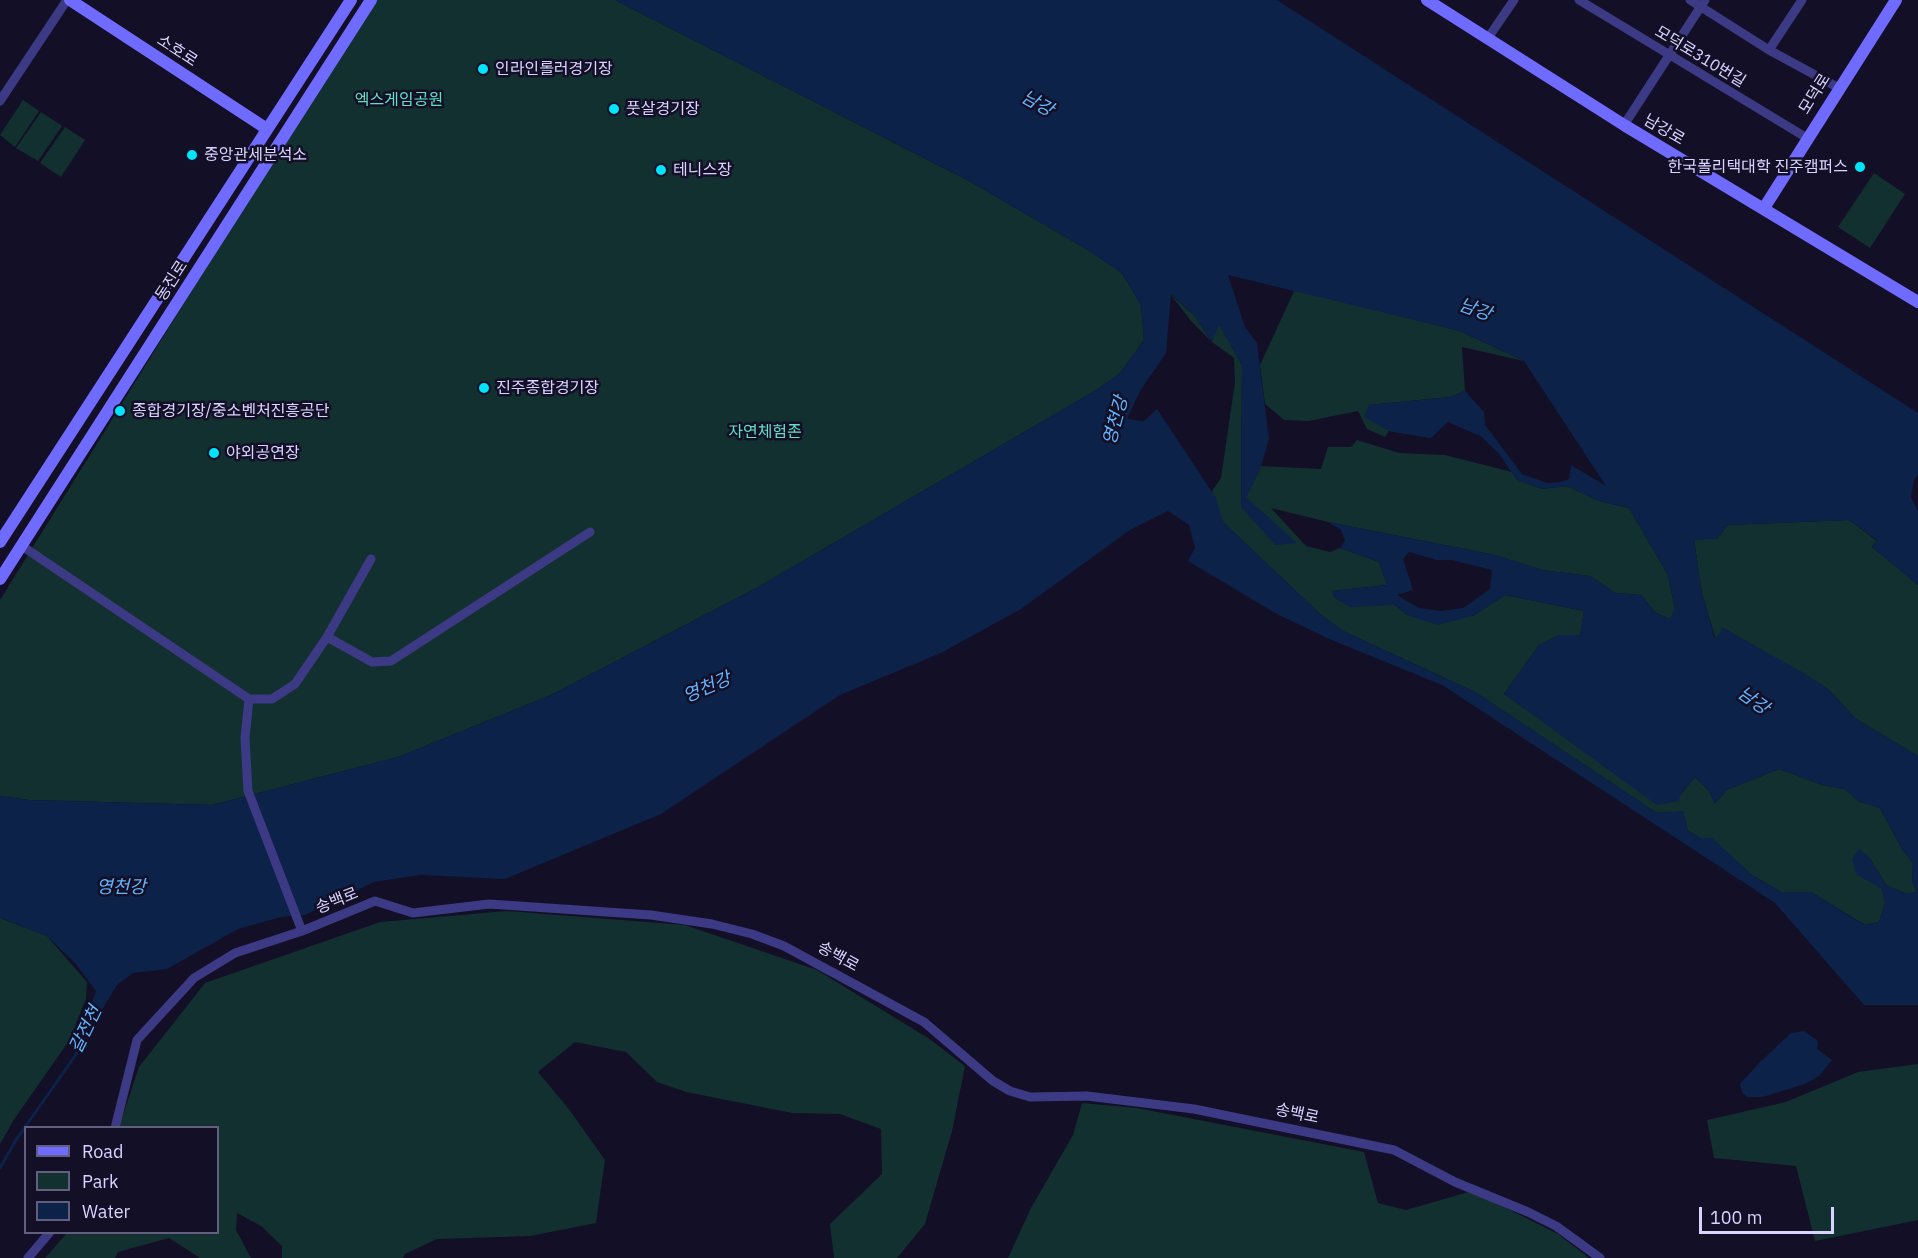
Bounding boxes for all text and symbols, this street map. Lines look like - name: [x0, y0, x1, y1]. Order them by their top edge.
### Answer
- street label: 모덕로310번길: [1651, 22, 1749, 92]
- street label: 소호로: [153, 31, 201, 71]
- place label: 인라인롤러경기장: [495, 59, 613, 79]
- marker: 인라인롤러경기장: [476, 62, 490, 76]
- street label: 모덕로: [1795, 70, 1835, 118]
- water label: 남강: [1017, 87, 1057, 121]
- park label: 엑스게임공원: [355, 90, 443, 110]
- place label: 풋살경기장: [626, 99, 700, 119]
- marker: 풋살경기장: [607, 102, 621, 116]
- street label: 남강로: [1640, 111, 1688, 149]
- place label: 중앙관세분석소: [204, 145, 307, 165]
- marker: 중앙관세분석소: [185, 148, 199, 162]
- place label: 한국폴리택대학 진주캠퍼스: [1668, 157, 1848, 177]
- place label: 테니스장: [673, 160, 732, 180]
- marker: 한국폴리택대학 진주캠퍼스: [1853, 160, 1867, 174]
- marker: 테니스장: [654, 163, 668, 177]
- street label: 동진로: [152, 257, 192, 305]
- water label: 남강: [1456, 294, 1494, 326]
- place label: 진주종합경기장: [496, 378, 599, 398]
- marker: 진주종합경기장: [477, 381, 491, 395]
- water label: 영천강: [1099, 394, 1133, 448]
- place label: 종합경기장/중소벤처진흥공단: [132, 401, 329, 421]
- marker: 종합경기장/중소벤처진흥공단: [113, 404, 127, 418]
- park label: 자연체험존: [728, 422, 802, 442]
- place label: 야외공연장: [226, 443, 300, 463]
- marker: 야외공연장: [207, 446, 221, 460]
- water label: 영천강: [680, 668, 734, 708]
- water label: 남강: [1733, 683, 1773, 719]
- water label: 영천강: [96, 877, 146, 899]
- street label: 송백로: [313, 884, 361, 918]
- street label: 송백로: [814, 938, 862, 976]
- water label: 갈전천: [65, 1003, 107, 1057]
- street label: 송백로: [1273, 1100, 1321, 1128]
- legend: [24, 1126, 219, 1234]
- text: Road: [82, 1140, 123, 1163]
- text: Park: [82, 1170, 118, 1193]
- scale bar: [1702, 1195, 1837, 1233]
- text: Water: [82, 1200, 130, 1223]
- text: 100 m: [1710, 1206, 1762, 1229]

